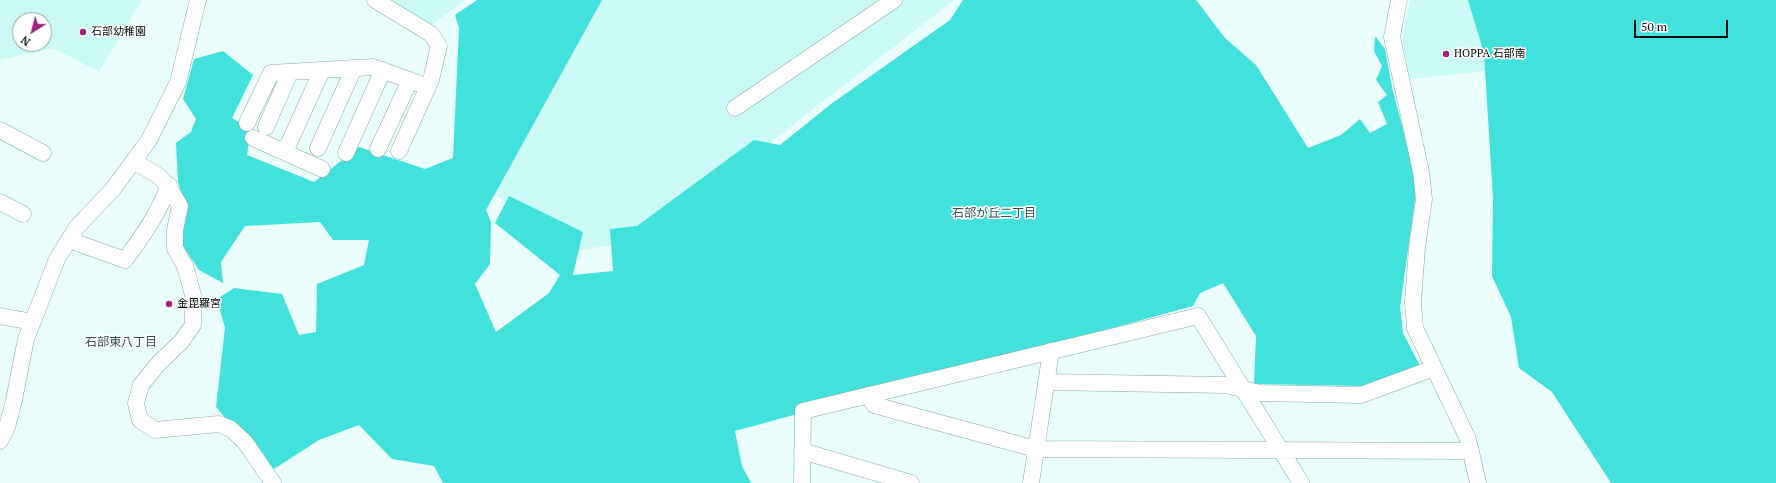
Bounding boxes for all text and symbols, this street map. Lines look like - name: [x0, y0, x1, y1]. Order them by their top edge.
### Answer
- north arrow: [12, 12, 52, 52]
- scale bar: [1636, 12, 1730, 38]
- text: 50 m: [1641, 19, 1667, 34]
- place label: 石部幼稚園: [91, 25, 146, 39]
- marker: 石部幼稚園: [78, 27, 88, 37]
- text: N: [18, 33, 33, 49]
- place label: HOPPA 石部南: [1454, 47, 1526, 61]
- marker: HOPPA 石部南: [1441, 49, 1451, 59]
- district label: 石部が丘二丁目: [952, 207, 1036, 221]
- place label: 金毘羅宮: [177, 297, 221, 311]
- marker: 金毘羅宮: [164, 299, 174, 309]
- district label: 石部東八丁目: [85, 336, 157, 350]

